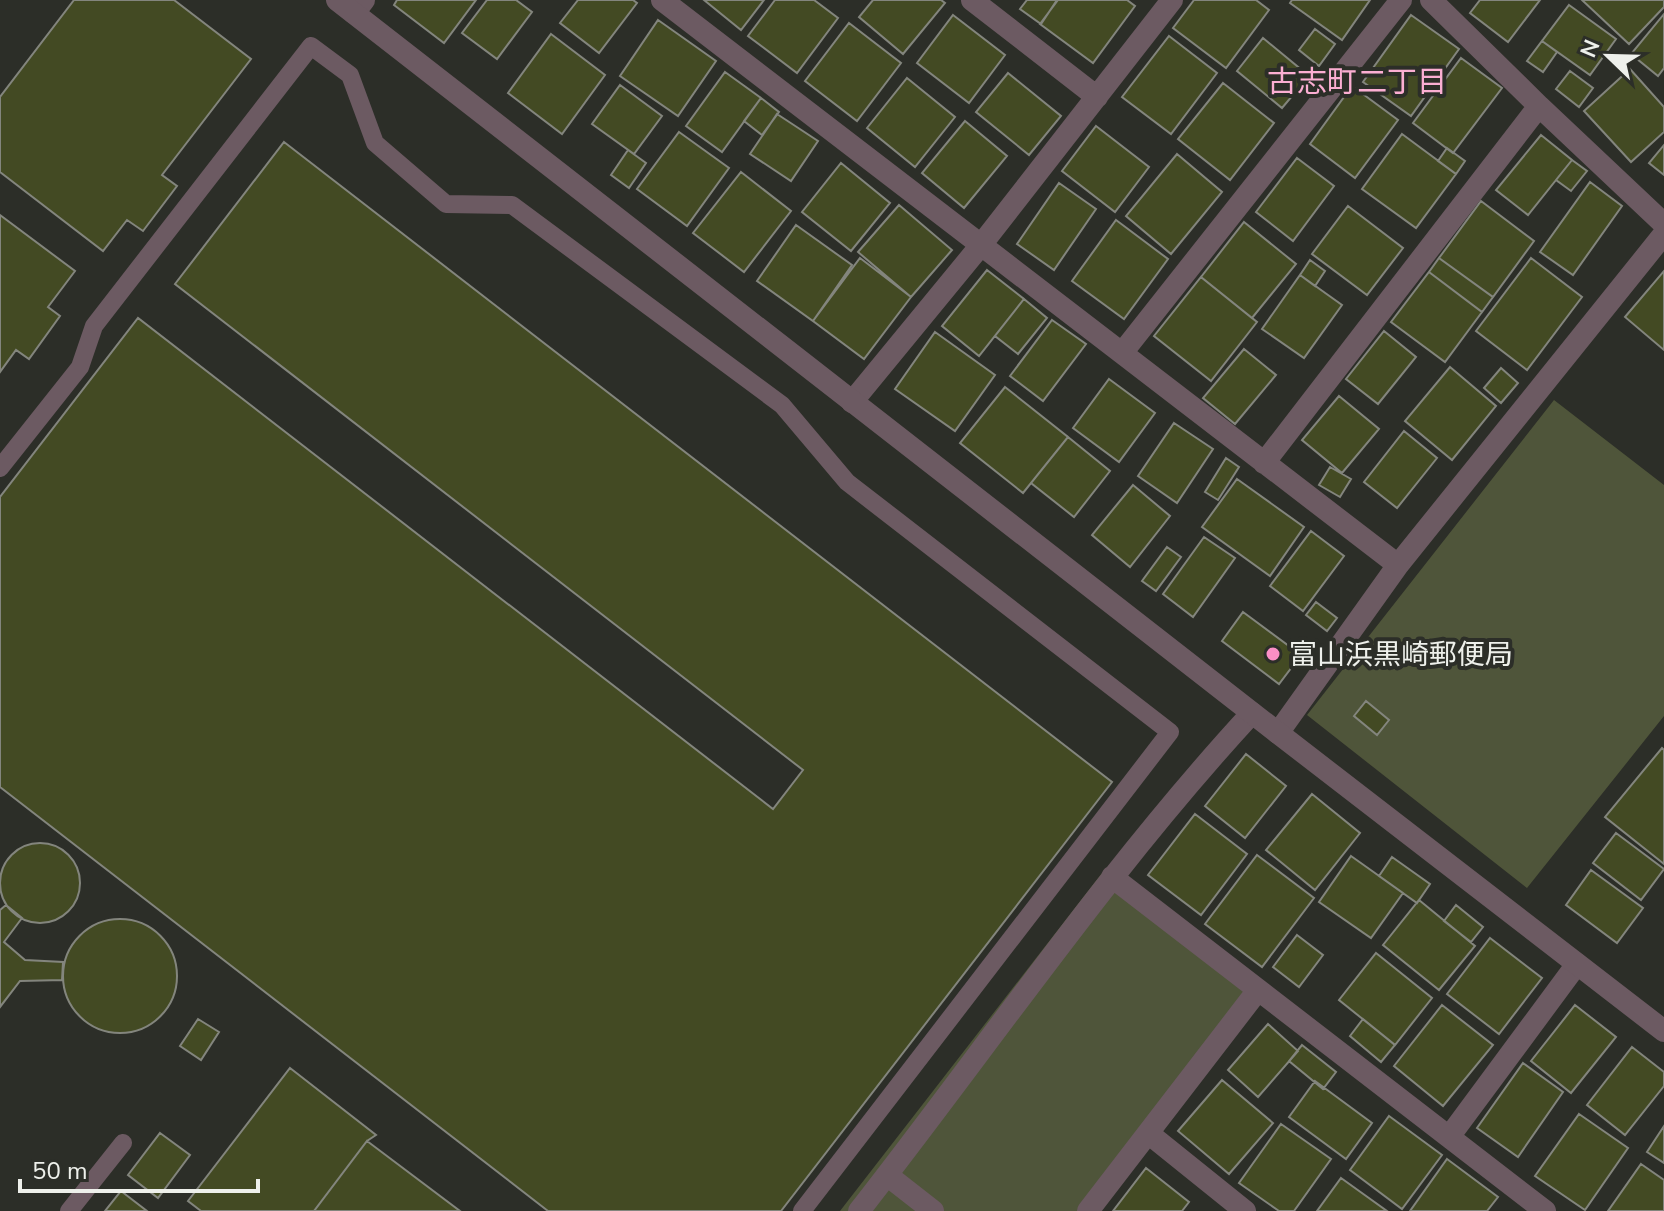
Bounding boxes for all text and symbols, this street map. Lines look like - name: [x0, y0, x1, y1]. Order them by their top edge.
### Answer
- north arrow: [1568, 16, 1648, 96]
- text: N: [1573, 35, 1608, 62]
- district label: 古志町二丁目: [1267, 62, 1447, 103]
- place label: 富山浜黒崎郵便局: [1289, 636, 1513, 674]
- marker: 富山浜黒崎郵便局: [1264, 645, 1282, 663]
- scale bar: [20, 1143, 258, 1193]
- text: 50 m: [32, 1155, 88, 1187]

